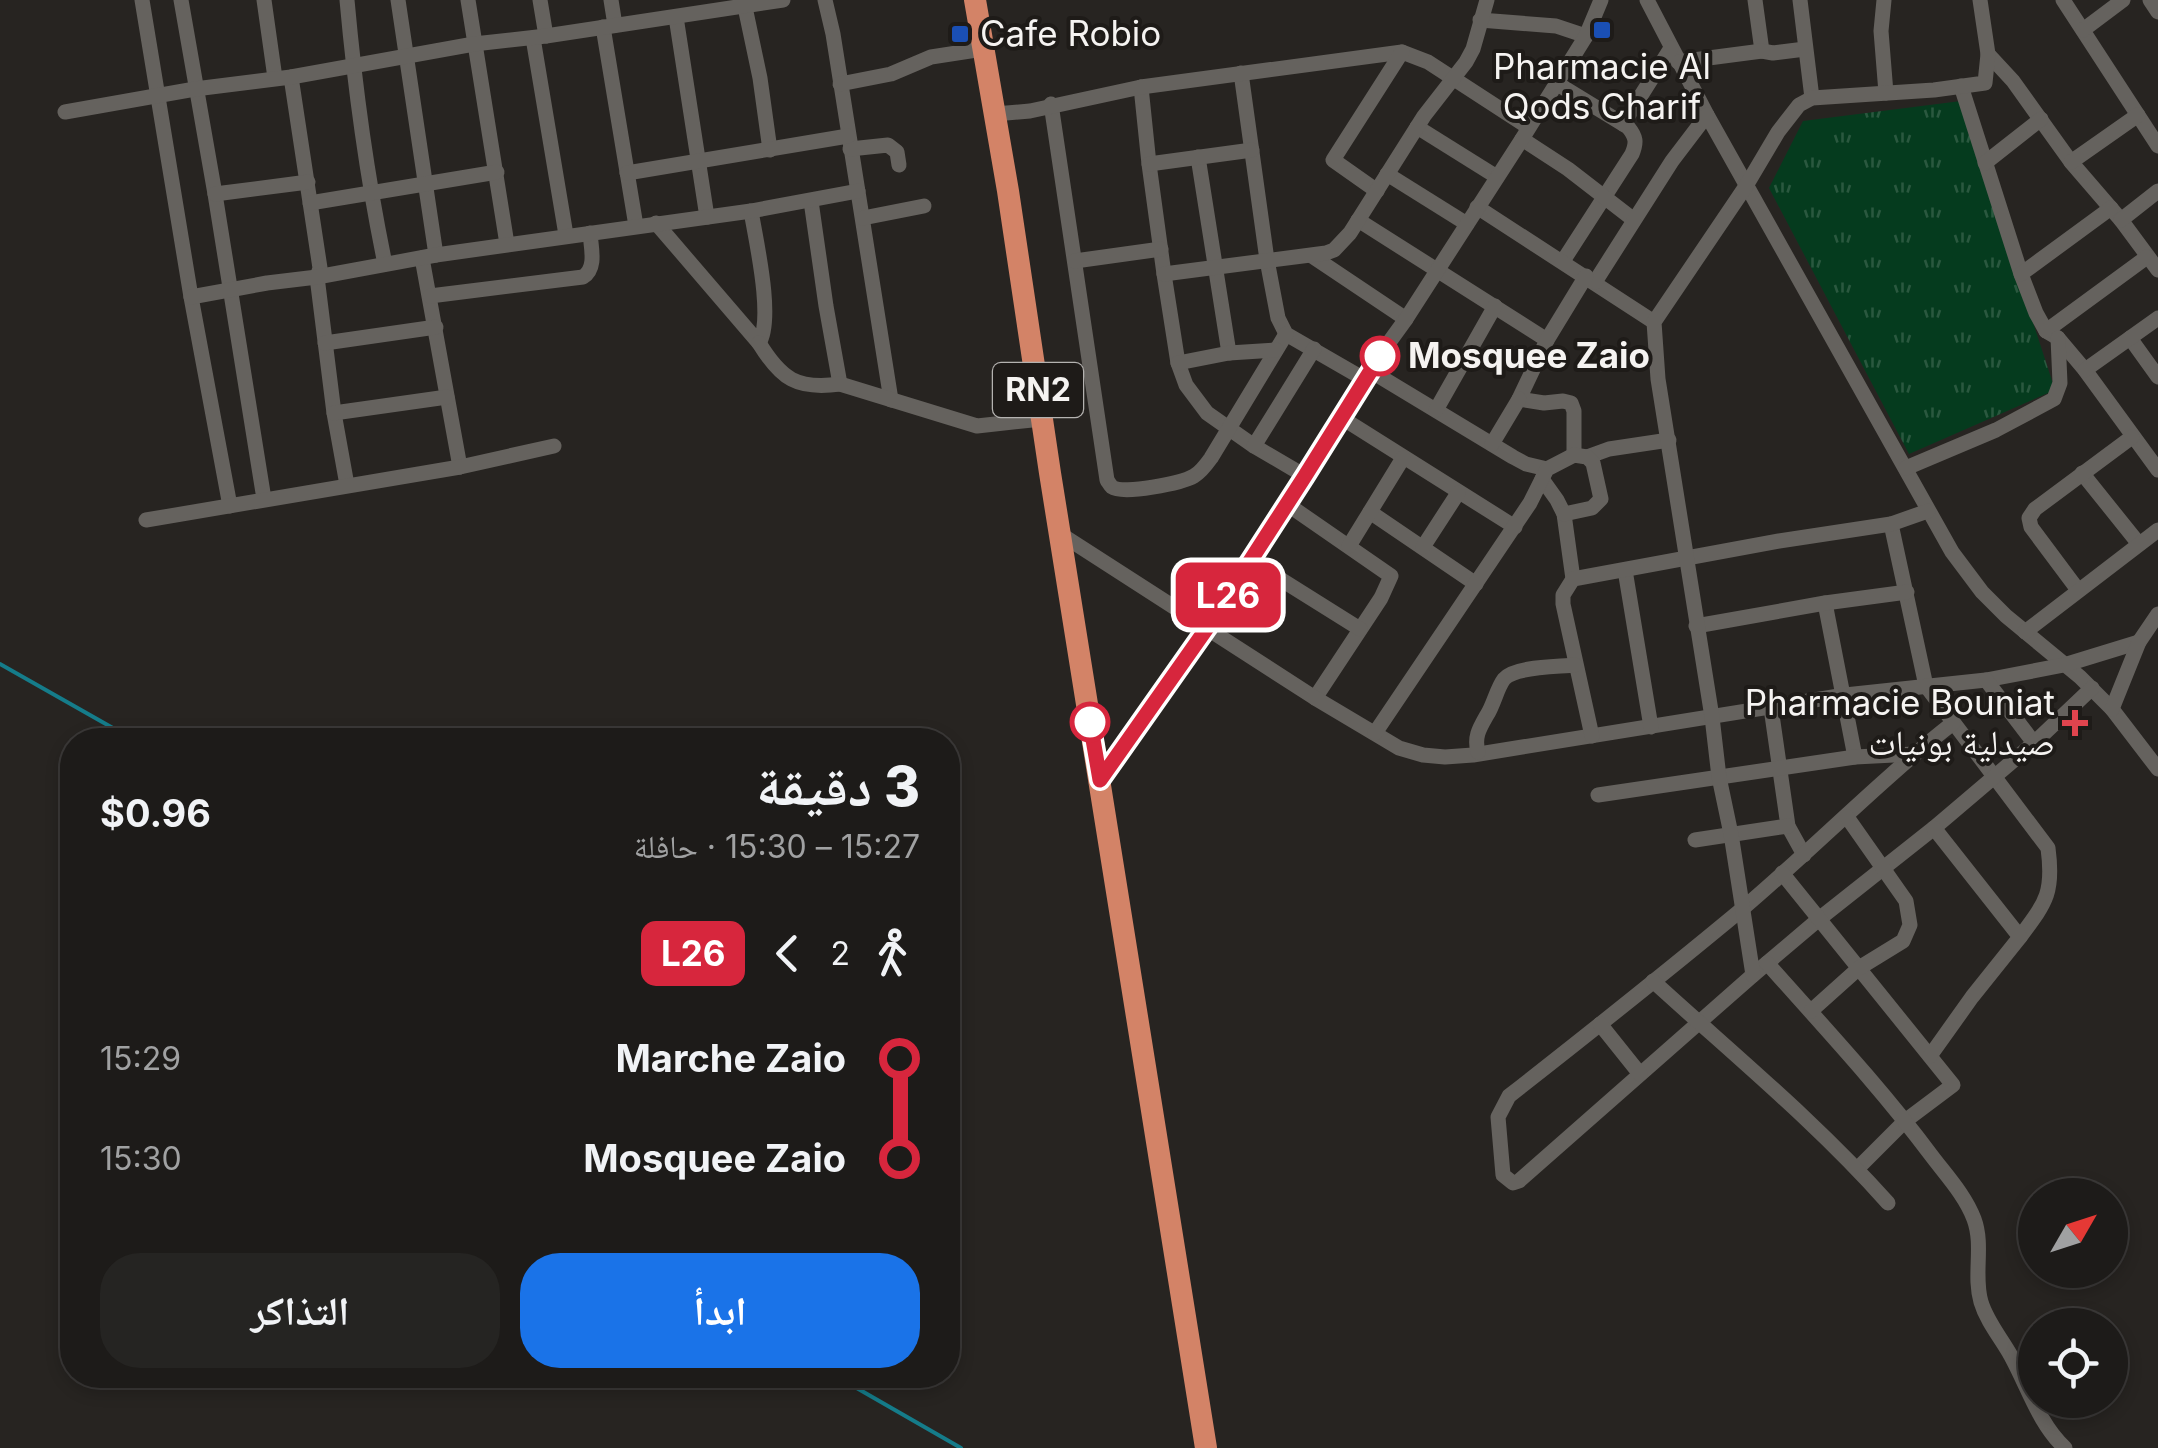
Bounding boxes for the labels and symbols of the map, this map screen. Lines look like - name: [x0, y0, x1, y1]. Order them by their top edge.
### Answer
- place label: Cafe Robio: [980, 12, 1161, 54]
- marker: Pharmacie Al Qods Charif: [1591, 19, 1613, 41]
- marker: Cafe Robio: [949, 23, 971, 45]
- place label: Pharmacie Al Qods Charif: [1493, 45, 1711, 127]
- place label: Mosquee Zaio: [1408, 334, 1650, 376]
- marker: Mosquee Zaio: [1361, 337, 1399, 375]
- road number: RN2: [993, 363, 1083, 417]
- line badge: L26: [1170, 562, 1286, 628]
- place label: Pharmacie Bouniat صيدلية بونيات: [1745, 681, 2055, 763]
- unlabelled marker: [1071, 703, 1109, 741]
- marker: Pharmacie Bouniat صيدلية بونيات: [2064, 712, 2086, 734]
- north arrow: [2018, 1178, 2128, 1288]

